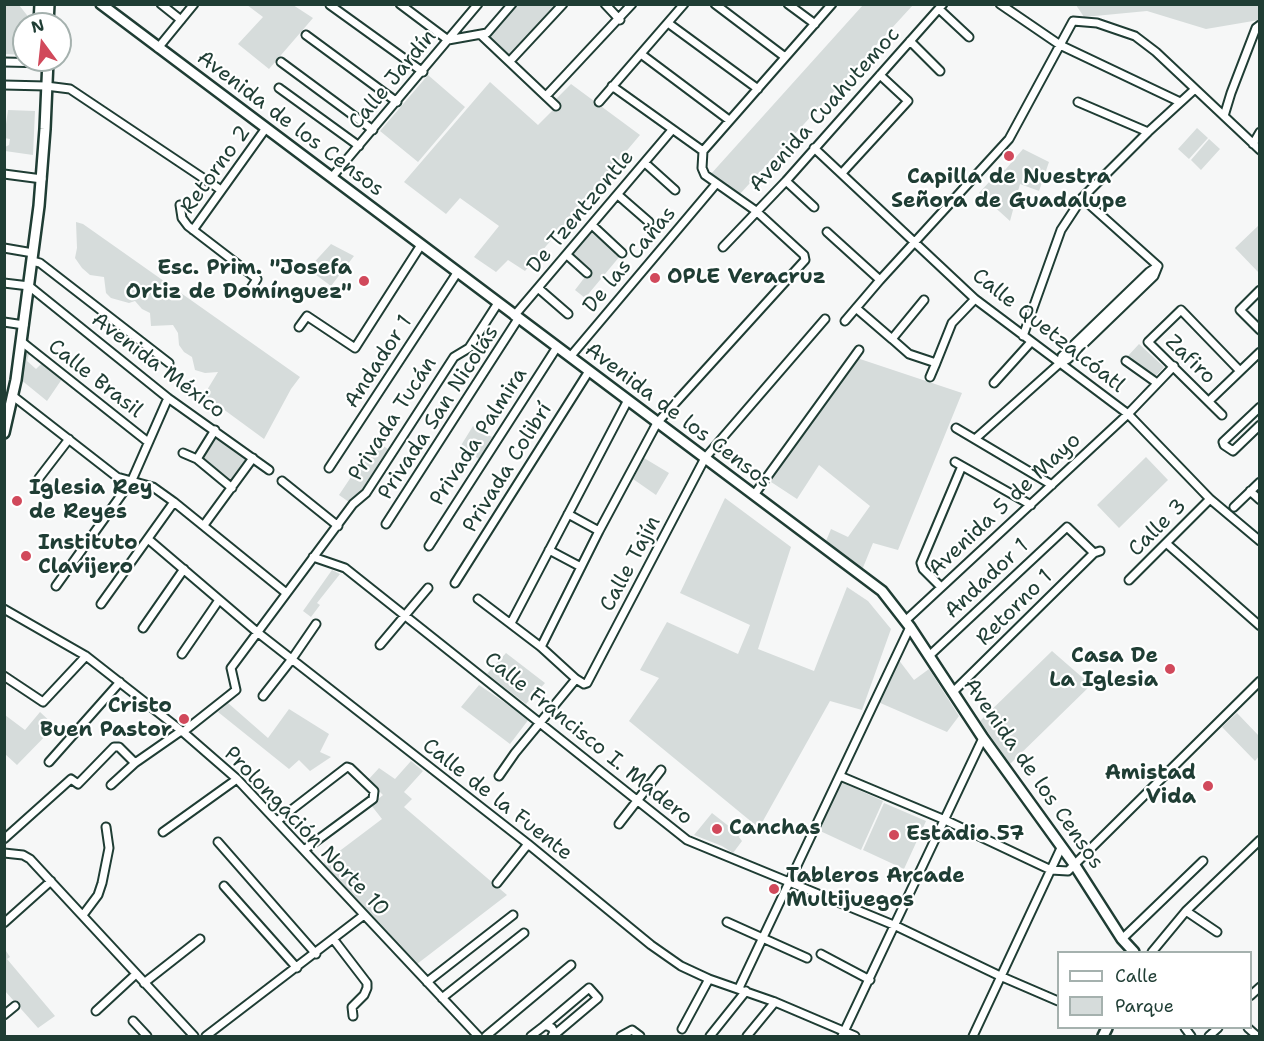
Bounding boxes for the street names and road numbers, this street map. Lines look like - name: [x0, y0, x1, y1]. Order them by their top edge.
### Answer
- street label: Avenida Cuahutemoc: [744, 22, 906, 198]
- street label: Calle Jardín: [344, 25, 442, 135]
- street label: Avenida de los Censos: [192, 46, 388, 202]
- street label: Retorno 2: [176, 121, 256, 219]
- street label: De Tzentzontle: [522, 145, 640, 279]
- street label: De las Cañas: [578, 202, 682, 318]
- street label: Calle Quetzalcóatl: [967, 264, 1129, 398]
- street label: Avenida México: [86, 308, 230, 424]
- street label: Andador 1: [340, 311, 418, 413]
- street label: Privada San Nicolás: [373, 321, 505, 505]
- street label: Zafiro: [1160, 330, 1220, 390]
- street label: Calle Brasil: [43, 334, 147, 424]
- street label: Avenida de los Censos: [580, 338, 776, 494]
- street label: Privada Tucán: [344, 352, 442, 486]
- street label: Privada Palmira: [425, 363, 533, 511]
- street label: Privada Colibrí: [458, 398, 558, 538]
- street label: Avenida 5 de Mayo: [924, 428, 1086, 582]
- street label: Calle 3: [1124, 494, 1192, 562]
- street label: Calle Tajín: [595, 512, 667, 616]
- street label: Andador 1: [940, 534, 1034, 624]
- street label: Retorno 1: [972, 565, 1058, 651]
- street label: Calle Francisco I. Madero: [479, 647, 697, 831]
- street label: Avenida de los Censos: [957, 674, 1109, 874]
- street label: Calle de la Fuente: [417, 734, 577, 866]
- street label: Prolongación Norte 10: [218, 742, 394, 922]

